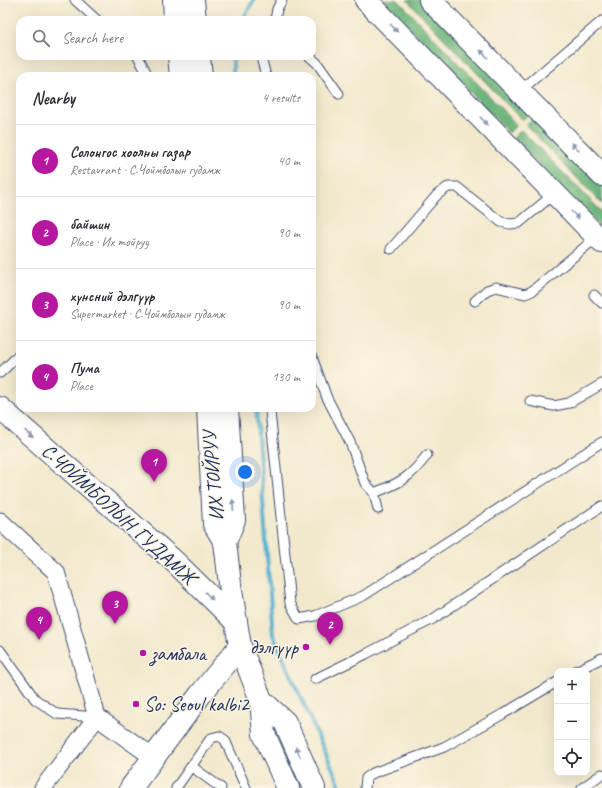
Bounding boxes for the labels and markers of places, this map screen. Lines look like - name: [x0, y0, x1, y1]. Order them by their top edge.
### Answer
- pin: 1: [141, 449, 167, 482]
- pin: 3: [102, 591, 128, 624]
- pin: 4: [26, 607, 52, 640]
- pin: 2: [317, 612, 343, 645]
- place label: дэлгүүр: [250, 635, 299, 660]
- place label: замбала: [148, 641, 208, 667]
- marker: дэлгүүр: [301, 642, 311, 652]
- marker: замбала: [138, 648, 148, 658]
- place label: So: Seoul kalbi2: [144, 692, 251, 717]
- marker: So: Seoul kalbi2: [131, 699, 141, 709]

